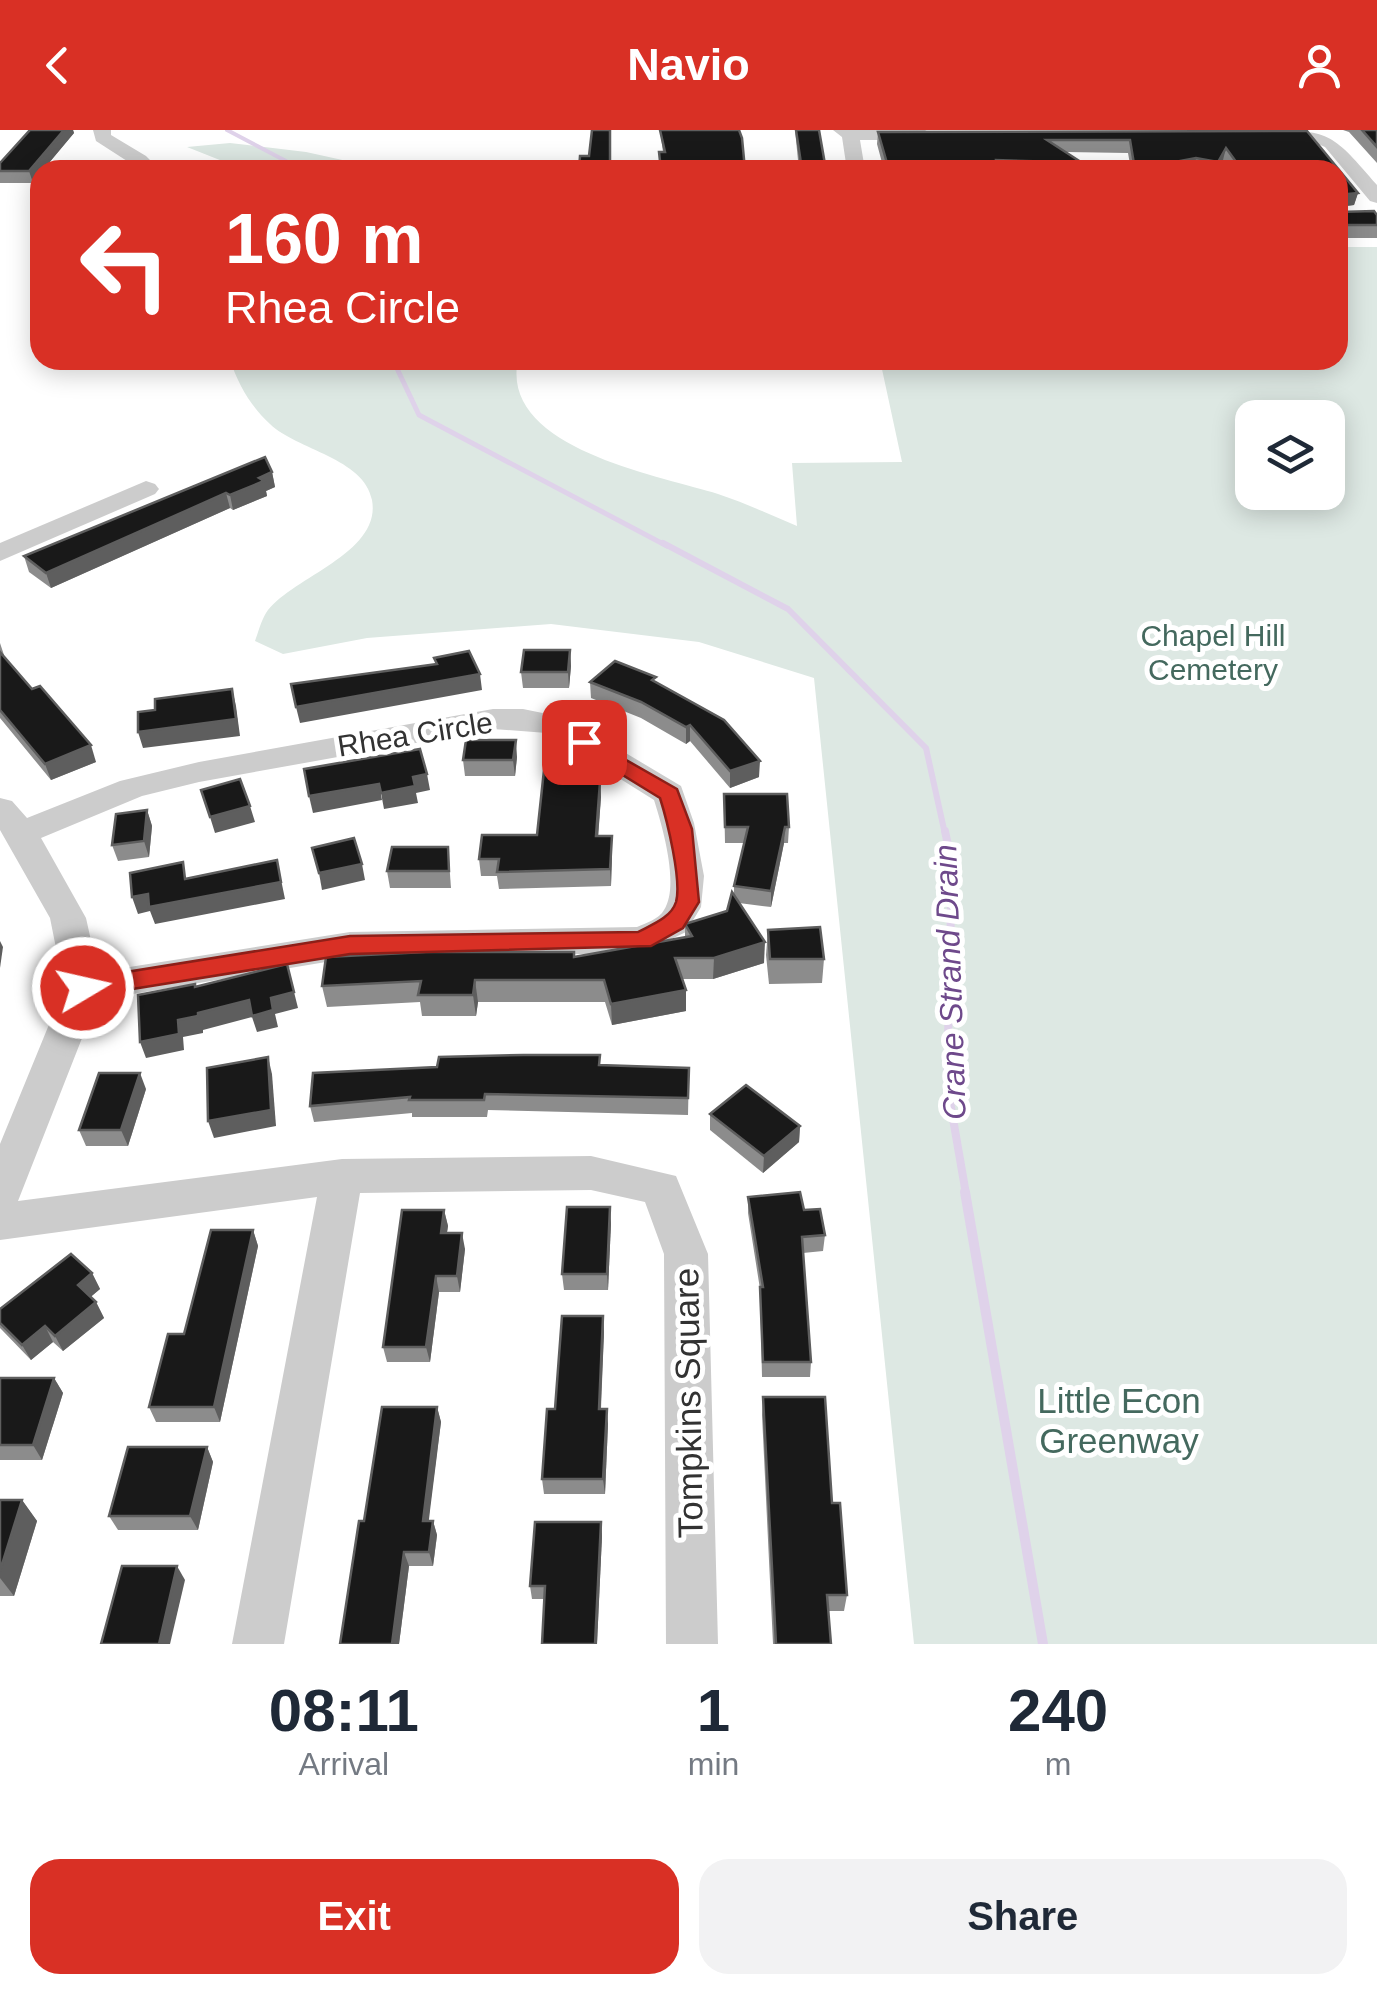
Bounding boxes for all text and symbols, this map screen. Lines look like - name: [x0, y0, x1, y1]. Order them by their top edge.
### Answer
- icon: back: [30, 38, 85, 93]
- icon: person: [1292, 38, 1347, 93]
- text: Navio: [627, 39, 750, 90]
- icon: left: [60, 200, 190, 330]
- text: 160 m: [225, 200, 423, 278]
- text: Rhea Circle: [225, 282, 460, 333]
- map controls: [1235, 400, 1345, 510]
- button: layers: [1235, 400, 1345, 510]
- park label: Chapel Hill Cemetery: [1140, 619, 1286, 686]
- pin: [542, 700, 627, 785]
- street label: Rhea Circle: [335, 705, 495, 763]
- icon: arrive: [557, 715, 612, 770]
- water label: Crane Strand Drain: [927, 844, 973, 1120]
- position arrow: [31, 936, 135, 1040]
- street label: Tompkins Square: [666, 1267, 710, 1539]
- park label: Little Econ Greenway: [1037, 1381, 1201, 1460]
- text: 08:11: [269, 1677, 419, 1744]
- text: 1: [697, 1677, 730, 1744]
- text: 240: [1008, 1677, 1108, 1744]
- text: Arrival: [299, 1746, 389, 1782]
- text: min: [688, 1746, 739, 1782]
- text: m: [1045, 1746, 1071, 1782]
- button: Exit: [30, 1859, 679, 1974]
- button: Share: [699, 1859, 1347, 1974]

